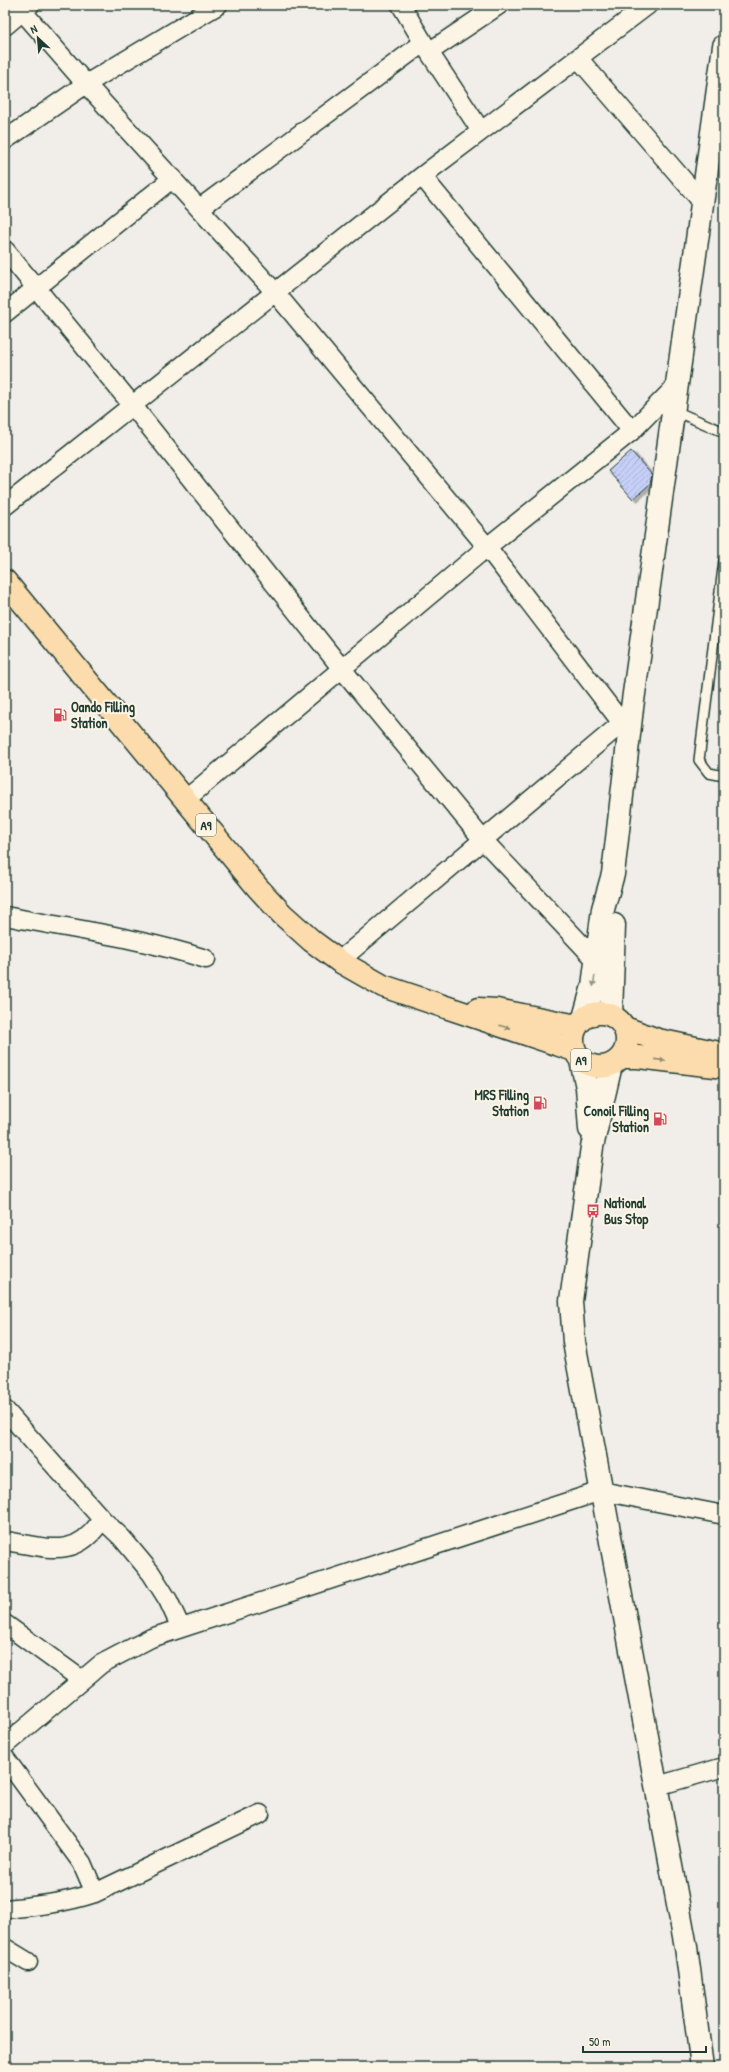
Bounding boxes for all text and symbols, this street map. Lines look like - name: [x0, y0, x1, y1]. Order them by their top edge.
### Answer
- north arrow: [18, 18, 58, 58]
- text: N: [28, 21, 39, 37]
- place label: Oando Filling Station: [71, 697, 135, 732]
- fuel station icon: Oando Filling Station: [52, 707, 68, 723]
- road number: A9: [196, 814, 216, 836]
- one-way arrow: [591, 975, 597, 987]
- one-way arrow: [499, 1024, 511, 1030]
- road number: A9: [571, 1049, 591, 1071]
- one-way arrow: [654, 1056, 666, 1063]
- place label: MRS Filling Station: [475, 1085, 529, 1120]
- fuel station icon: MRS Filling Station: [532, 1095, 548, 1111]
- place label: Conoil Filling Station: [584, 1101, 649, 1136]
- fuel station icon: Conoil Filling Station: [652, 1111, 668, 1127]
- place label: National Bus Stop: [604, 1193, 649, 1230]
- bus stop icon: National Bus Stop: [585, 1203, 601, 1219]
- scale bar: [583, 2028, 706, 2054]
- text: 50 m: [589, 2033, 610, 2050]

